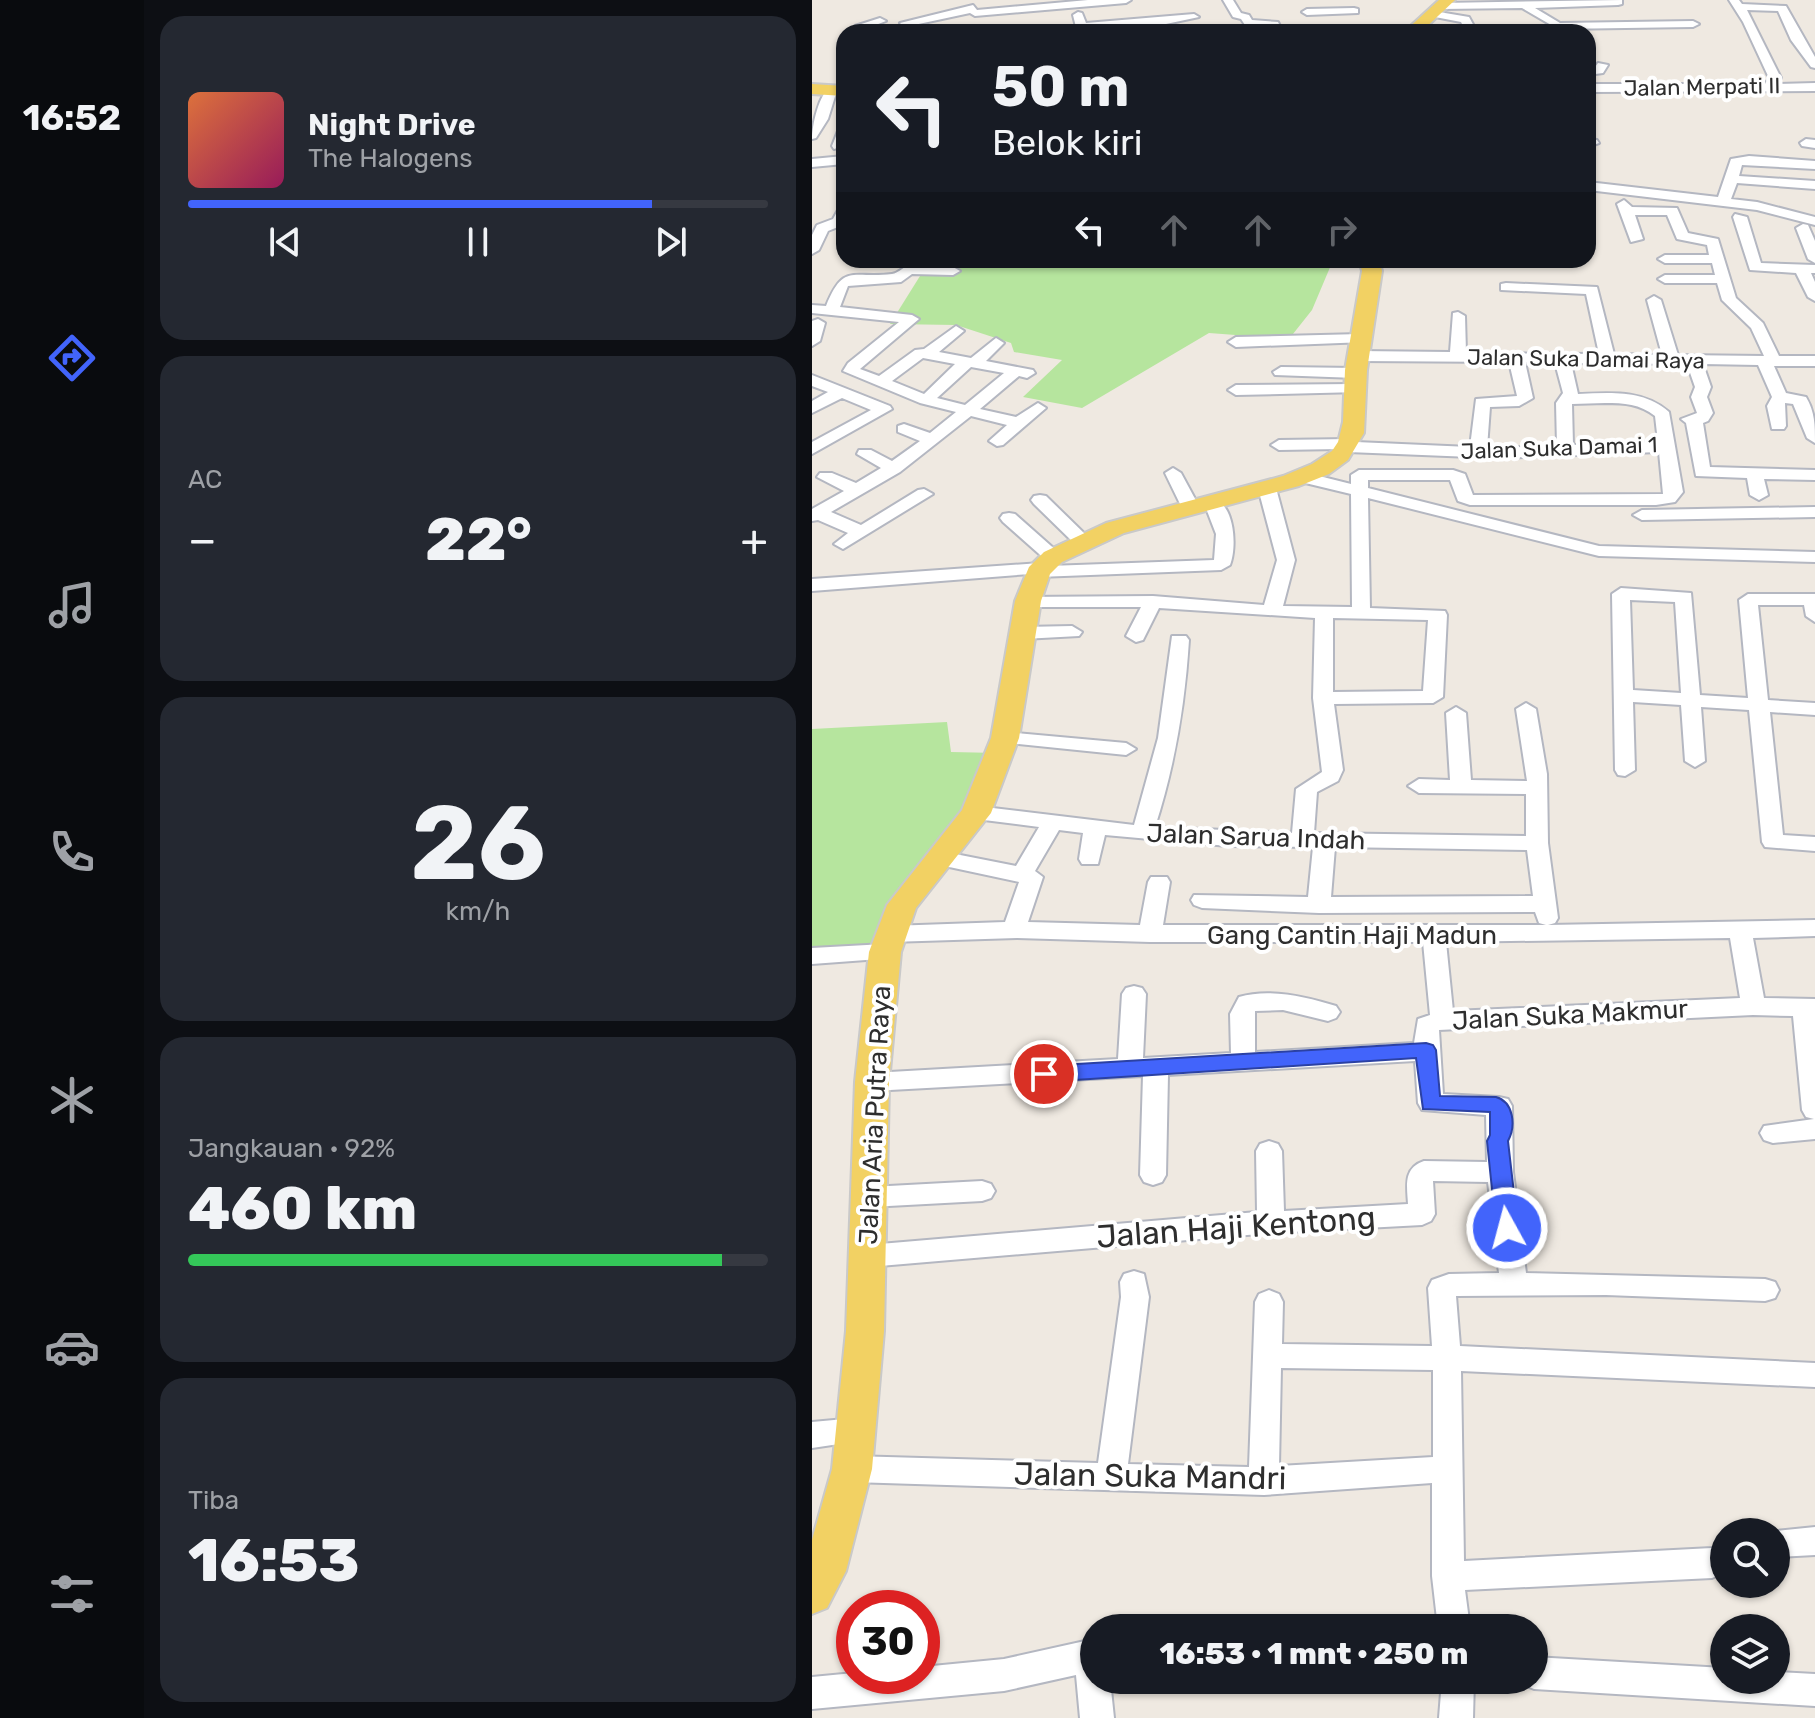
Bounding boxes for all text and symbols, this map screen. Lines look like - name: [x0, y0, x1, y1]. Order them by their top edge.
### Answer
- text: 50 m: [992, 54, 1129, 120]
- icon: left: [860, 56, 964, 160]
- street label: Jalan Merpati II: [1623, 72, 1781, 102]
- text: 16:52: [23, 96, 121, 139]
- text: Night Drive: [308, 107, 476, 143]
- text: Belok kiri: [992, 121, 1142, 164]
- text: The Halogens: [308, 143, 473, 174]
- icon: left: [1068, 208, 1112, 252]
- icon: ahead: [1152, 208, 1196, 252]
- icon: ahead: [1236, 208, 1280, 252]
- icon: right: [1320, 208, 1364, 252]
- icon: previous: [263, 220, 307, 264]
- icon: pause: [456, 220, 500, 264]
- icon: next: [649, 220, 693, 264]
- icon: directions: [44, 330, 100, 386]
- street label: Jalan Suka Damai Raya: [1467, 343, 1705, 375]
- street label: Jalan Suka Damai 1: [1460, 431, 1658, 465]
- text: AC: [188, 464, 222, 495]
- text: 22°: [425, 504, 532, 575]
- text: −: [188, 514, 217, 566]
- text: +: [741, 514, 768, 566]
- icon: music: [44, 577, 100, 633]
- text: 26: [410, 782, 546, 905]
- street label: Jalan Sarua Indah: [1146, 818, 1366, 856]
- icon: phone: [44, 824, 100, 880]
- text: km/h: [446, 896, 510, 927]
- street label: Gang Cantin Haji Madun: [1207, 920, 1497, 951]
- street label: Jalan Aria Putra Raya: [853, 985, 897, 1245]
- street label: Jalan Suka Makmur: [1451, 993, 1689, 1037]
- pin: [1010, 1040, 1078, 1108]
- icon: arrive: [1022, 1052, 1066, 1096]
- icon: climate: [44, 1072, 100, 1128]
- text: Jangkauan · 92%: [188, 1133, 395, 1164]
- text: 460 km: [188, 1173, 417, 1244]
- position arrow: [1465, 1186, 1549, 1270]
- street label: Jalan Haji Kentong: [1095, 1198, 1377, 1256]
- icon: car: [44, 1319, 100, 1375]
- street label: Jalan Suka Mandri: [1013, 1455, 1287, 1497]
- text: Tiba: [188, 1485, 239, 1516]
- map controls: [1710, 1518, 1790, 1694]
- button: search: [1710, 1518, 1790, 1598]
- text: 16:53: [188, 1525, 359, 1596]
- icon: filters: [44, 1566, 100, 1622]
- speed limit sign: 30: [836, 1590, 940, 1694]
- button: layers: [1710, 1614, 1790, 1694]
- text: 16:53 · 1 mnt · 250 m: [1160, 1636, 1468, 1672]

